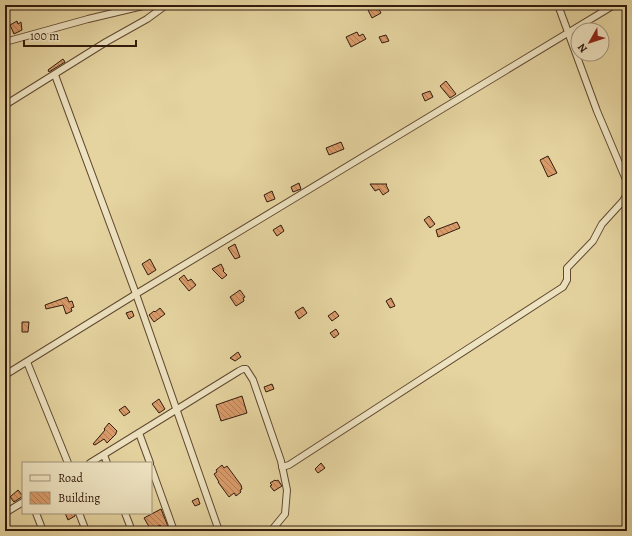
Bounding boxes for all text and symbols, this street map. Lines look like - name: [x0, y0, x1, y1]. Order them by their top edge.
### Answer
- scale bar: [24, 22, 136, 48]
- north arrow: [570, 22, 610, 62]
- text: 100 m: [30, 28, 59, 44]
- text: N: [574, 40, 591, 56]
- legend: [22, 462, 152, 514]
- text: Road: [58, 470, 84, 486]
- text: Building: [58, 490, 100, 506]

